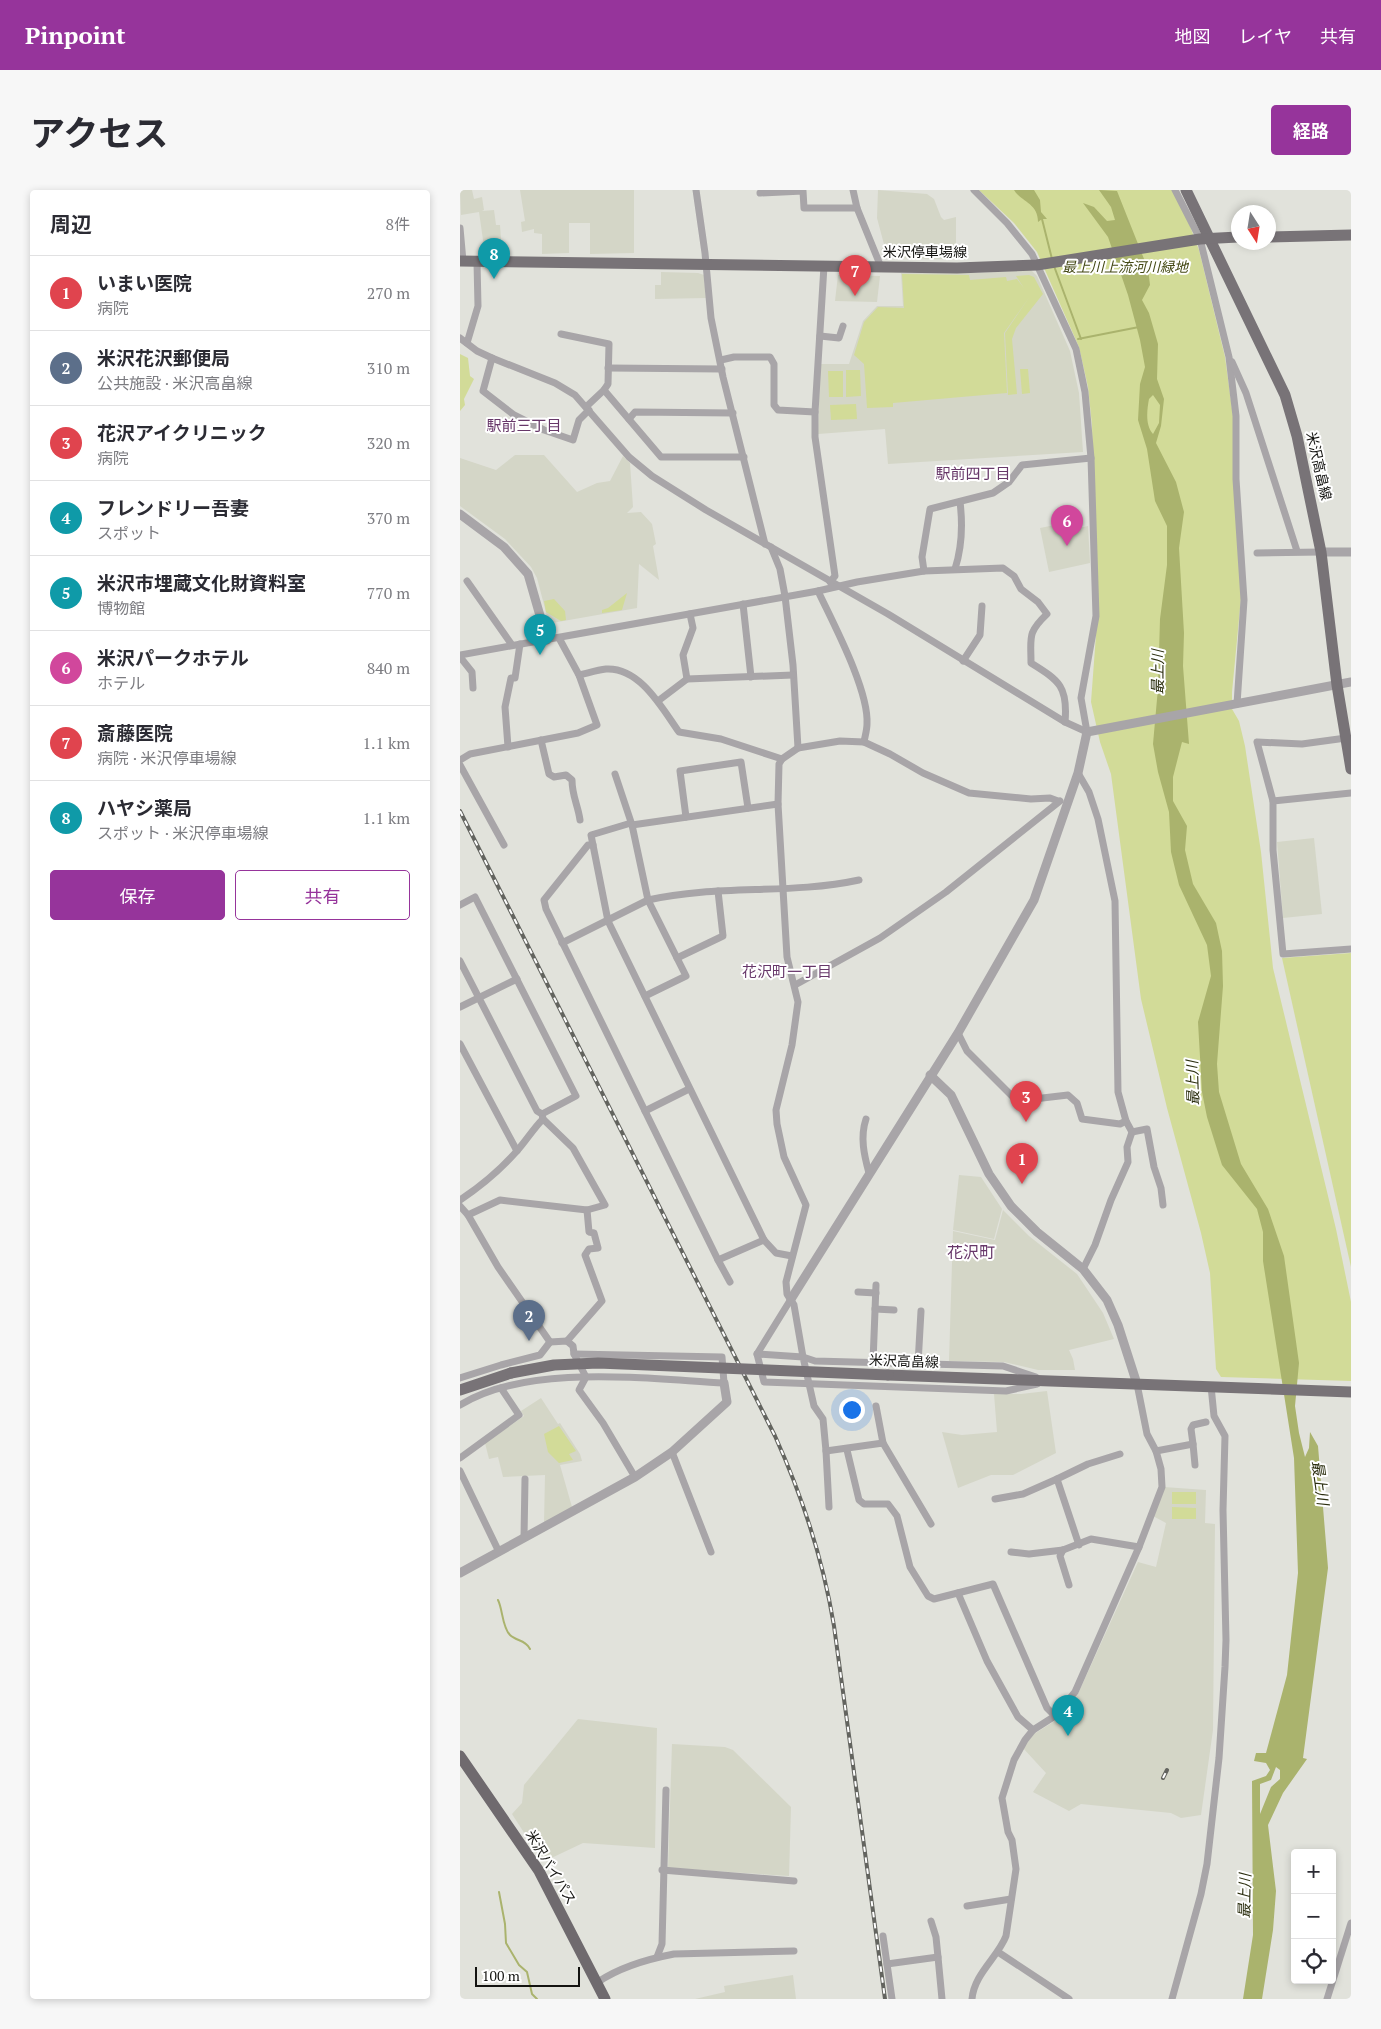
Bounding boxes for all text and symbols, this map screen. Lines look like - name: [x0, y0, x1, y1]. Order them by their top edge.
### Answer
- text: Pinpoint: [25, 19, 126, 51]
- text: 地図: [1175, 24, 1211, 48]
- text: レイヤ: [1239, 24, 1292, 48]
- text: 共有: [1320, 24, 1356, 48]
- button: 経路: [1271, 105, 1351, 155]
- text: アクセス: [30, 110, 168, 156]
- north arrow: [1231, 205, 1276, 250]
- text: 周辺: [50, 210, 92, 238]
- text: 8件: [385, 213, 410, 235]
- pin: 8: [478, 238, 510, 279]
- street label: 米沢停車場線: [883, 242, 967, 261]
- pin: 7: [839, 255, 871, 296]
- park label: 最上川上流河川緑地: [1062, 257, 1190, 276]
- text: いまい医院: [97, 270, 192, 295]
- text: 1: [61, 282, 71, 304]
- text: 270 m: [367, 282, 410, 304]
- text: 病院: [97, 297, 129, 319]
- text: 米沢花沢郵便局: [97, 345, 230, 370]
- text: 2: [61, 357, 71, 379]
- text: 310 m: [367, 357, 410, 379]
- text: 公共施設 · 米沢高畠線: [97, 372, 253, 394]
- district label: 駅前三丁目: [486, 415, 562, 435]
- text: 花沢アイクリニック: [97, 420, 267, 445]
- street label: 米沢高畠線: [1302, 430, 1337, 502]
- text: 3: [61, 432, 71, 454]
- text: 320 m: [367, 432, 410, 454]
- text: 病院: [97, 447, 129, 469]
- district label: 駅前四丁目: [935, 463, 1011, 483]
- text: フレンドリー吾妻: [97, 495, 249, 520]
- pin: 6: [1051, 505, 1083, 546]
- text: 4: [61, 507, 71, 529]
- text: 370 m: [367, 507, 410, 529]
- text: スポット: [97, 522, 161, 544]
- text: 米沢市埋蔵文化財資料室: [97, 570, 306, 595]
- text: 5: [61, 582, 71, 604]
- text: 770 m: [367, 582, 410, 604]
- text: 博物館: [97, 597, 145, 619]
- pin: 5: [524, 614, 556, 655]
- text: 米沢パークホテル: [97, 645, 249, 670]
- water label: 最上川: [1147, 648, 1167, 695]
- text: 6: [61, 657, 71, 679]
- text: 840 m: [367, 657, 410, 679]
- text: ホテル: [97, 672, 145, 694]
- text: 斎藤医院: [97, 720, 173, 745]
- text: 7: [61, 732, 71, 754]
- text: 1.1 km: [363, 732, 410, 754]
- text: 病院 · 米沢停車場線: [97, 747, 237, 769]
- text: ハヤシ薬局: [97, 795, 192, 820]
- text: 8: [61, 807, 71, 829]
- text: 1.1 km: [363, 807, 410, 829]
- text: スポット · 米沢停車場線: [97, 822, 269, 844]
- button: 保存: [50, 870, 225, 920]
- button: 共有: [235, 870, 410, 920]
- district label: 花沢町一丁目: [742, 961, 832, 981]
- water label: 最上川: [1181, 1058, 1203, 1106]
- pin: 3: [1010, 1081, 1042, 1122]
- pin: 1: [1006, 1143, 1038, 1184]
- district label: 花沢町: [947, 1241, 995, 1263]
- pin: 2: [513, 1300, 545, 1341]
- street label: 米沢高畠線: [869, 1350, 939, 1371]
- your location: [839, 1397, 865, 1423]
- water label: 最上川: [1308, 1459, 1334, 1509]
- pin: 4: [1052, 1695, 1084, 1736]
- street label: 米沢バイパス: [522, 1826, 581, 1908]
- map controls: [1291, 1849, 1336, 1984]
- button: +: [1291, 1849, 1336, 1894]
- water label: 最上川: [1234, 1871, 1254, 1919]
- button: −: [1291, 1894, 1336, 1939]
- button: locate: [1291, 1939, 1336, 1984]
- scale bar: [475, 1964, 580, 1987]
- text: 100 m: [482, 1966, 520, 1985]

